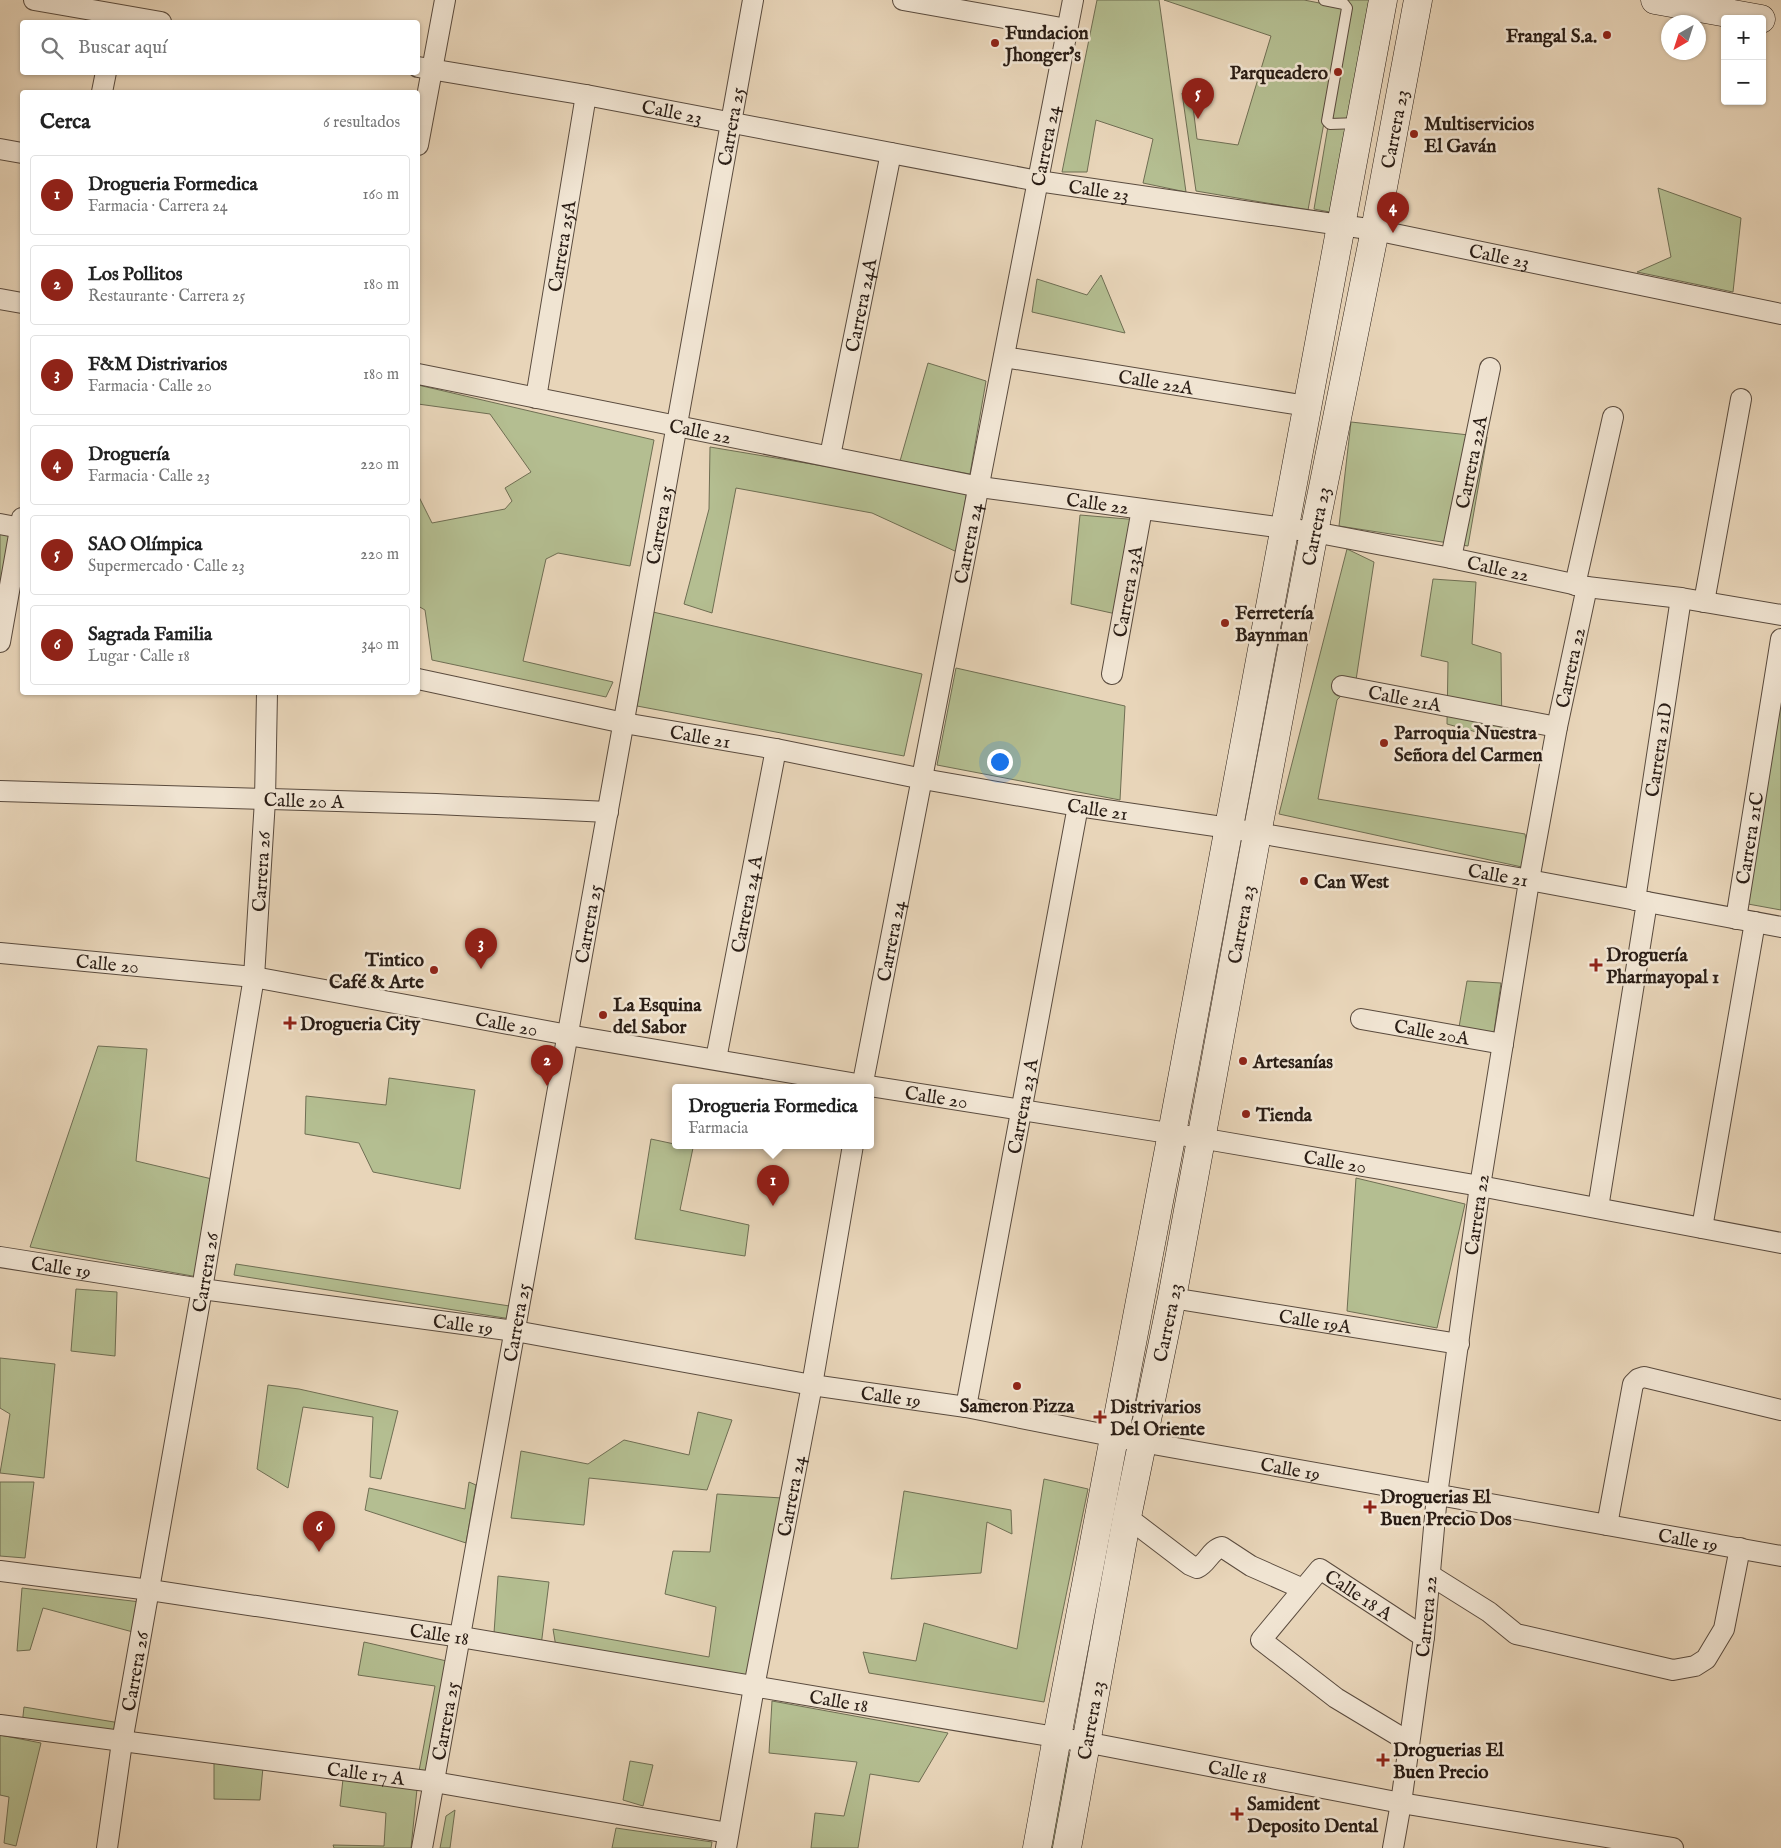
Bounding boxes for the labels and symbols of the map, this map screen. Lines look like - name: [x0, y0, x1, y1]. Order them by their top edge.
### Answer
- north arrow: [1661, 15, 1706, 60]
- place label: Fundacion Jhonger's: [1002, 22, 1089, 68]
- place label: Frangal S.a.: [1506, 25, 1597, 49]
- marker: Frangal S.a.: [1601, 29, 1613, 41]
- marker: Fundacion Jhonger's: [989, 37, 1001, 49]
- place label: Parqueadero: [1230, 62, 1328, 86]
- marker: Parqueadero: [1332, 66, 1344, 78]
- pin: 5: [1182, 78, 1214, 119]
- street label: Carrera 25: [713, 85, 751, 168]
- street label: Carrera 23: [1377, 88, 1415, 171]
- street label: Calle 23: [640, 96, 704, 131]
- street label: Carrera 24: [1027, 103, 1066, 189]
- place label: Multiservicios El Gaván: [1424, 113, 1535, 159]
- marker: Multiservicios El Gaván: [1408, 128, 1420, 140]
- street label: Calle 23: [1067, 176, 1131, 208]
- pin: 4: [1377, 192, 1409, 233]
- street label: Carrera 25A: [544, 198, 583, 294]
- street label: Calle 23: [1467, 240, 1531, 276]
- street label: Carrera 24A: [841, 255, 884, 354]
- street label: Calle 22A: [1116, 366, 1196, 402]
- street label: Carrera 22A: [1451, 413, 1494, 511]
- street label: Calle 22: [667, 415, 733, 451]
- street label: Carrera 25: [642, 484, 680, 567]
- street label: Carrera 23: [1298, 485, 1337, 568]
- street label: Calle 22: [1065, 489, 1130, 521]
- street label: Carrera 24: [950, 500, 989, 586]
- street label: Carrera 23A: [1109, 543, 1149, 639]
- street label: Calle 22: [1465, 552, 1531, 588]
- place label: Ferretería Baynman: [1235, 602, 1315, 648]
- marker: Ferretería Baynman: [1219, 617, 1231, 629]
- street label: Carrera 22: [1551, 626, 1592, 711]
- street label: Calle 21A: [1366, 681, 1444, 719]
- street label: Carrera 21D: [1641, 701, 1679, 799]
- street label: Calle 21: [668, 721, 732, 755]
- place label: Parroquia Nuestra Señora del Carmen: [1394, 722, 1543, 768]
- marker: Parroquia Nuestra Señora del Carmen: [1378, 737, 1390, 749]
- your location: [987, 749, 1013, 775]
- street label: Calle 20 A: [263, 789, 345, 815]
- street label: Carrera 21C: [1732, 790, 1770, 886]
- street label: Calle 21: [1065, 794, 1129, 827]
- street label: Carrera 26: [248, 830, 277, 913]
- street label: Carrera 24 A: [727, 852, 769, 955]
- street label: Calle 21: [1466, 860, 1530, 894]
- place label: Can West: [1314, 871, 1390, 895]
- marker: Can West: [1298, 875, 1310, 887]
- street label: Carrera 25: [571, 883, 608, 965]
- street label: Carrera 23: [1223, 883, 1261, 966]
- street label: Carrera 24: [873, 898, 912, 984]
- pin: 3: [465, 928, 497, 969]
- place label: Droguería Pharmayopal 1: [1606, 944, 1719, 990]
- place label: Tintico Café & Arte: [329, 949, 424, 995]
- street label: Calle 20: [75, 950, 140, 980]
- marker: Droguería Pharmayopal 1: [1590, 959, 1602, 971]
- marker: Tintico Café & Arte: [428, 964, 440, 976]
- place label: La Esquina del Sabor: [613, 994, 702, 1040]
- street label: Calle 20: [473, 1008, 540, 1043]
- marker: La Esquina del Sabor: [597, 1009, 609, 1021]
- place label: Drogueria City: [300, 1013, 421, 1037]
- street label: Calle 20A: [1392, 1015, 1472, 1052]
- marker: Drogueria City: [284, 1017, 296, 1029]
- pin: 2: [531, 1045, 563, 1086]
- place label: Artesanías: [1252, 1051, 1333, 1075]
- marker: Artesanías: [1237, 1055, 1249, 1067]
- street label: Carrera 23 A: [1003, 1056, 1045, 1156]
- street label: Calle 20: [903, 1082, 969, 1115]
- place label: Tienda: [1255, 1104, 1313, 1128]
- marker: Tienda: [1240, 1108, 1252, 1120]
- street label: Calle 20: [1302, 1146, 1368, 1180]
- pin: 1: [757, 1165, 789, 1206]
- street label: Carrera 22: [1460, 1172, 1496, 1257]
- street label: Carrera 26: [188, 1230, 225, 1315]
- street label: Calle 19: [29, 1252, 93, 1285]
- street label: Carrera 25: [499, 1281, 537, 1364]
- street label: Carrera 23: [1149, 1281, 1188, 1364]
- street label: Calle 19A: [1277, 1305, 1354, 1341]
- street label: Calle 19: [431, 1310, 494, 1342]
- marker: Sameron Pizza: [1011, 1380, 1023, 1392]
- street label: Calle 19: [859, 1382, 922, 1414]
- place label: Sameron Pizza: [960, 1395, 1075, 1419]
- place label: Distrivarios Del Oriente: [1110, 1396, 1205, 1442]
- marker: Distrivarios Del Oriente: [1094, 1411, 1106, 1423]
- street label: Carrera 24: [773, 1453, 812, 1539]
- street label: Calle 19: [1258, 1453, 1322, 1488]
- place label: Droguerias El Buen Precio Dos: [1380, 1486, 1512, 1532]
- marker: Droguerias El Buen Precio Dos: [1364, 1501, 1376, 1513]
- pin: 6: [303, 1511, 335, 1552]
- street label: Calle 19: [1656, 1524, 1720, 1559]
- street label: Calle 18 A: [1319, 1565, 1398, 1628]
- street label: Carrera 22: [1411, 1575, 1444, 1659]
- street label: Calle 18: [408, 1619, 471, 1652]
- street label: Carrera 26: [118, 1629, 155, 1713]
- street label: Carrera 23: [1073, 1679, 1111, 1762]
- street label: Carrera 25: [428, 1680, 466, 1763]
- street label: Calle 18: [807, 1686, 870, 1719]
- place label: Droguerias El Buen Precio: [1393, 1739, 1505, 1785]
- marker: Droguerias El Buen Precio: [1377, 1754, 1389, 1766]
- street label: Calle 18: [1206, 1756, 1269, 1791]
- street label: Calle 17 A: [325, 1758, 407, 1792]
- place label: Samident Deposito Dental: [1247, 1793, 1379, 1839]
- marker: Samident Deposito Dental: [1231, 1808, 1243, 1820]

